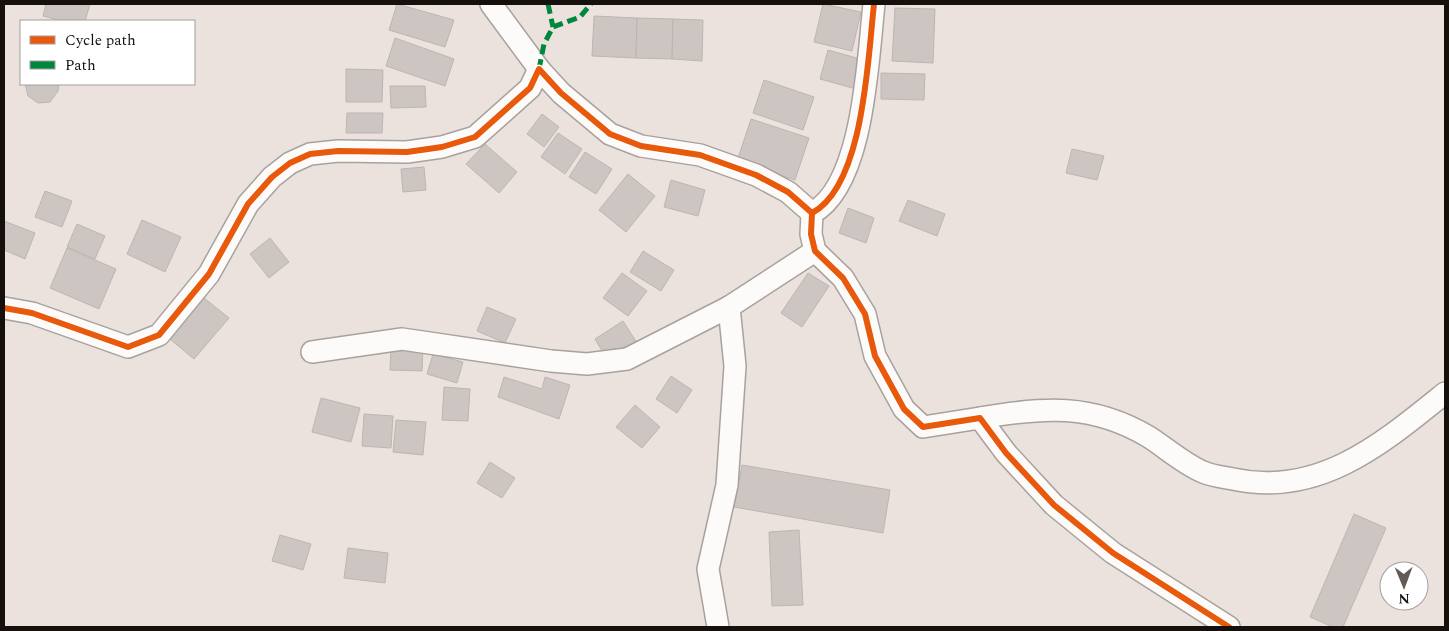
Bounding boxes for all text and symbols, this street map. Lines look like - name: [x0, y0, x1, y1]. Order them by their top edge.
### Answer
- legend: [20, 20, 195, 85]
- text: Cycle path: [65, 29, 136, 52]
- text: Path: [65, 54, 96, 77]
- north arrow: [1379, 561, 1429, 611]
- text: N: [1398, 588, 1410, 609]

